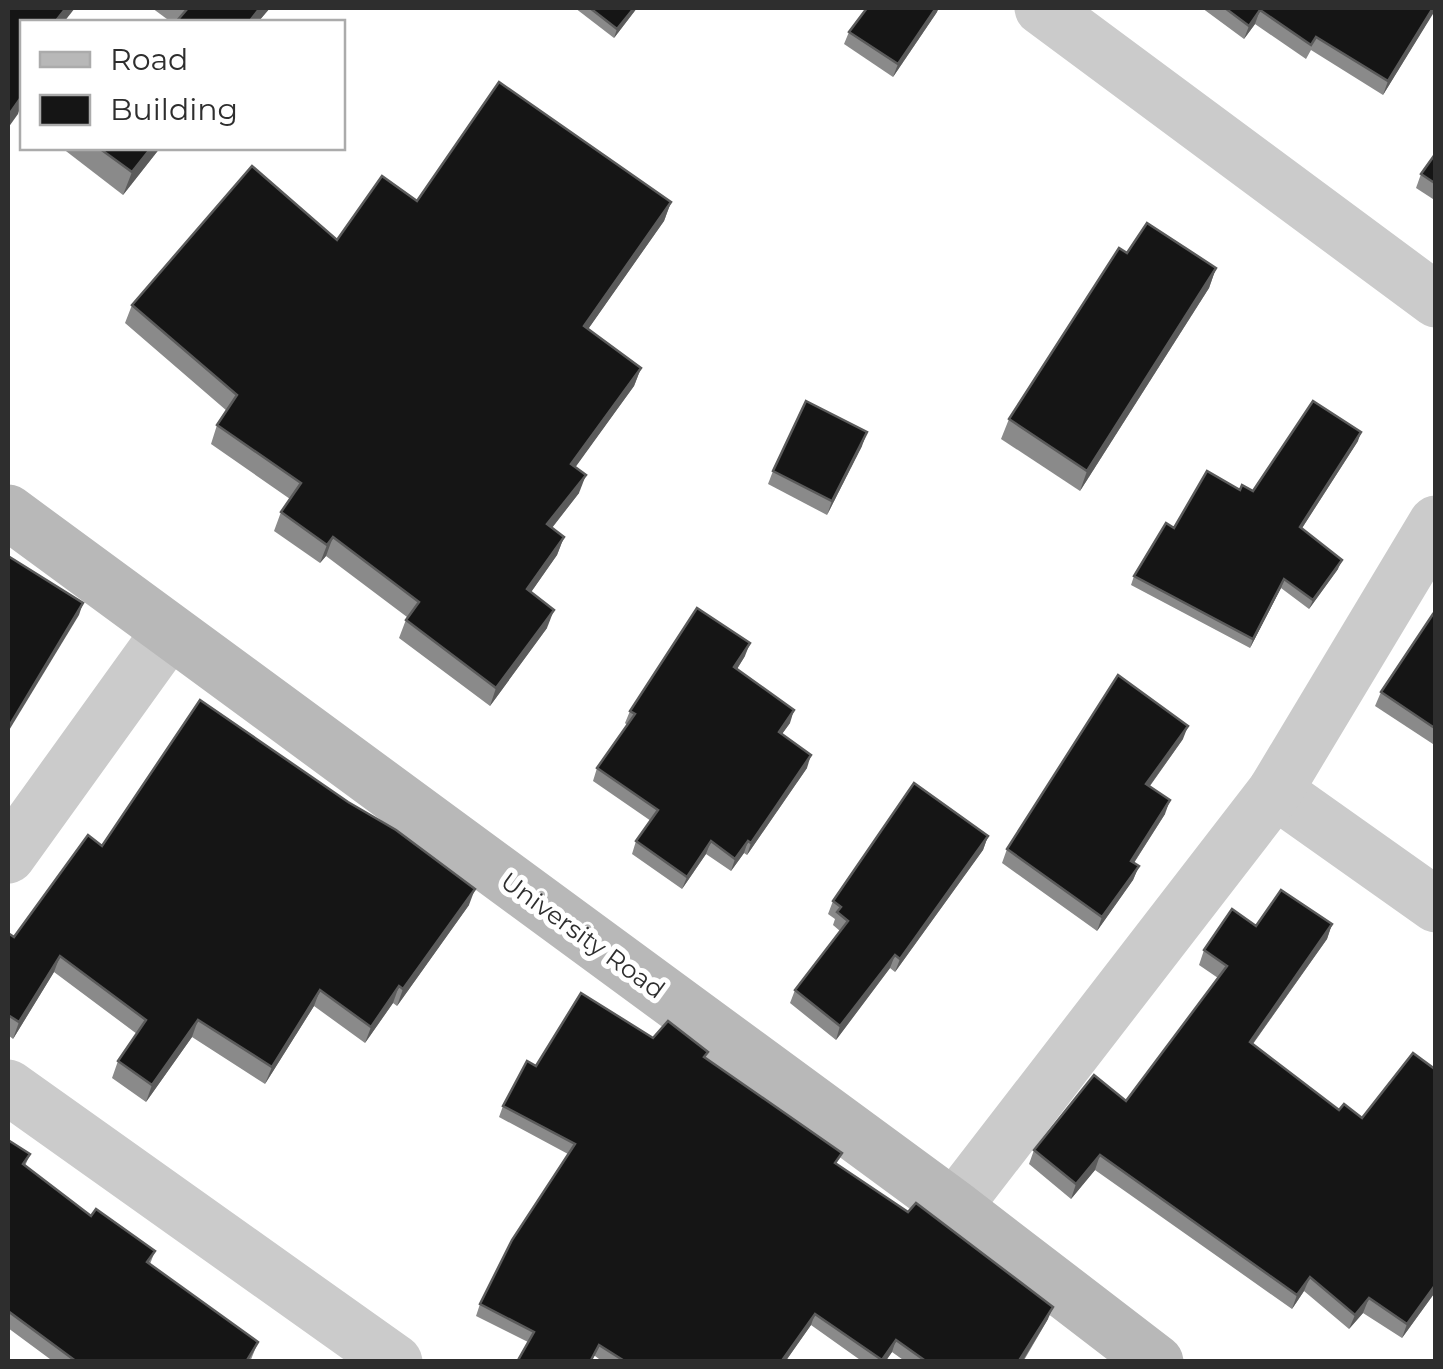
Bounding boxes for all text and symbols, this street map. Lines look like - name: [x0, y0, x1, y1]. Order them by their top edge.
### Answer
- legend: [20, 20, 345, 150]
- text: Road: [110, 41, 188, 78]
- text: Building: [110, 91, 238, 128]
- street label: University Road: [495, 866, 671, 1004]

